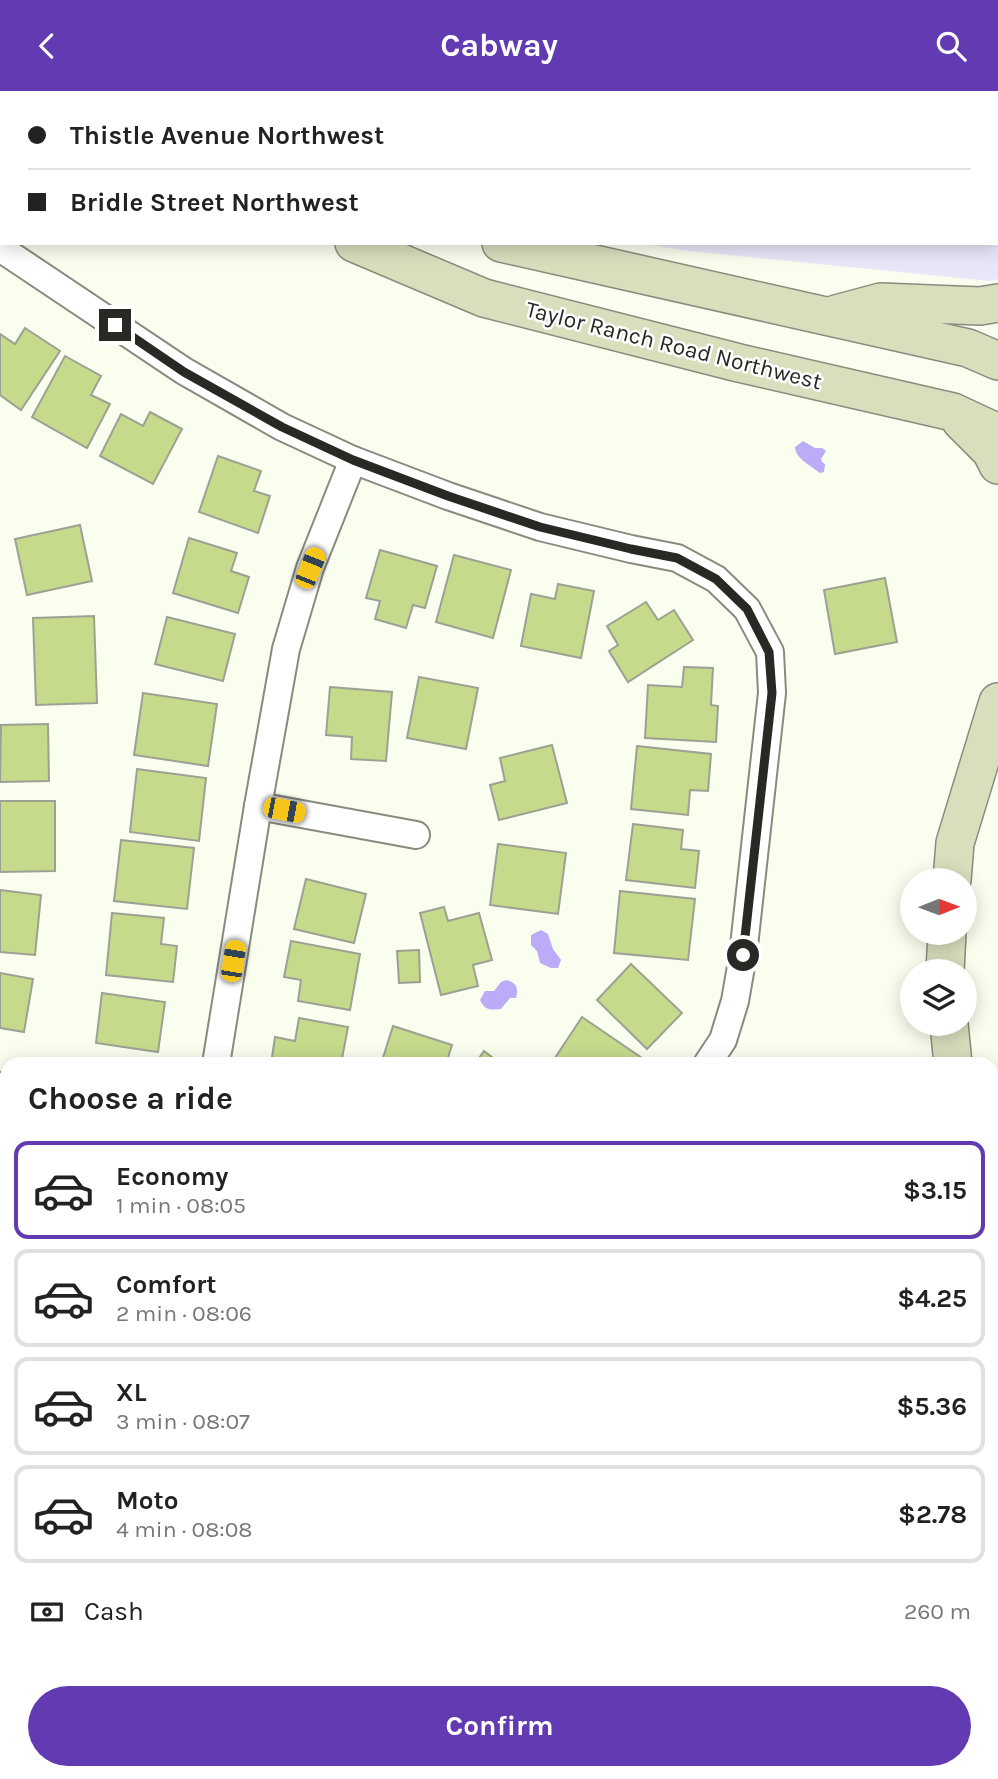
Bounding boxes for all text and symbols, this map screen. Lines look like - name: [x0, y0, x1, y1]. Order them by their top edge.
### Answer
- icon: back: [28, 27, 66, 65]
- text: Cabway: [440, 27, 558, 64]
- icon: search: [932, 27, 970, 65]
- text: Thistle Avenue Northwest: [70, 120, 384, 151]
- text: Bridle Street Northwest: [70, 187, 359, 218]
- street label: Taylor Ranch Road Northwest: [523, 296, 825, 395]
- route end: [99, 309, 131, 341]
- car: [293, 545, 328, 591]
- car: [262, 796, 307, 824]
- north arrow: [900, 868, 976, 945]
- map controls: [900, 868, 977, 1036]
- car: [220, 939, 247, 983]
- route start: [727, 939, 759, 971]
- button: layers: [900, 959, 977, 1036]
- text: Choose a ride: [28, 1080, 233, 1117]
- icon: car: [32, 1159, 95, 1222]
- text: Economy: [116, 1161, 228, 1192]
- text: $3.15: [903, 1175, 967, 1206]
- text: 1 min · 08:05: [116, 1192, 246, 1219]
- icon: car: [32, 1267, 95, 1330]
- text: Comfort: [116, 1269, 217, 1300]
- text: $4.25: [897, 1283, 967, 1314]
- text: 2 min · 08:06: [116, 1300, 252, 1327]
- icon: car: [32, 1375, 95, 1438]
- text: XL: [116, 1377, 147, 1408]
- text: $5.36: [896, 1391, 967, 1422]
- text: 3 min · 08:07: [116, 1408, 250, 1435]
- icon: car: [32, 1483, 95, 1546]
- text: Moto: [116, 1485, 178, 1516]
- text: $2.78: [898, 1499, 967, 1530]
- text: 4 min · 08:08: [116, 1516, 252, 1543]
- icon: cash: [28, 1593, 66, 1631]
- text: Cash: [84, 1596, 144, 1627]
- text: 260 m: [904, 1598, 971, 1625]
- button: Confirm: [28, 1686, 971, 1766]

